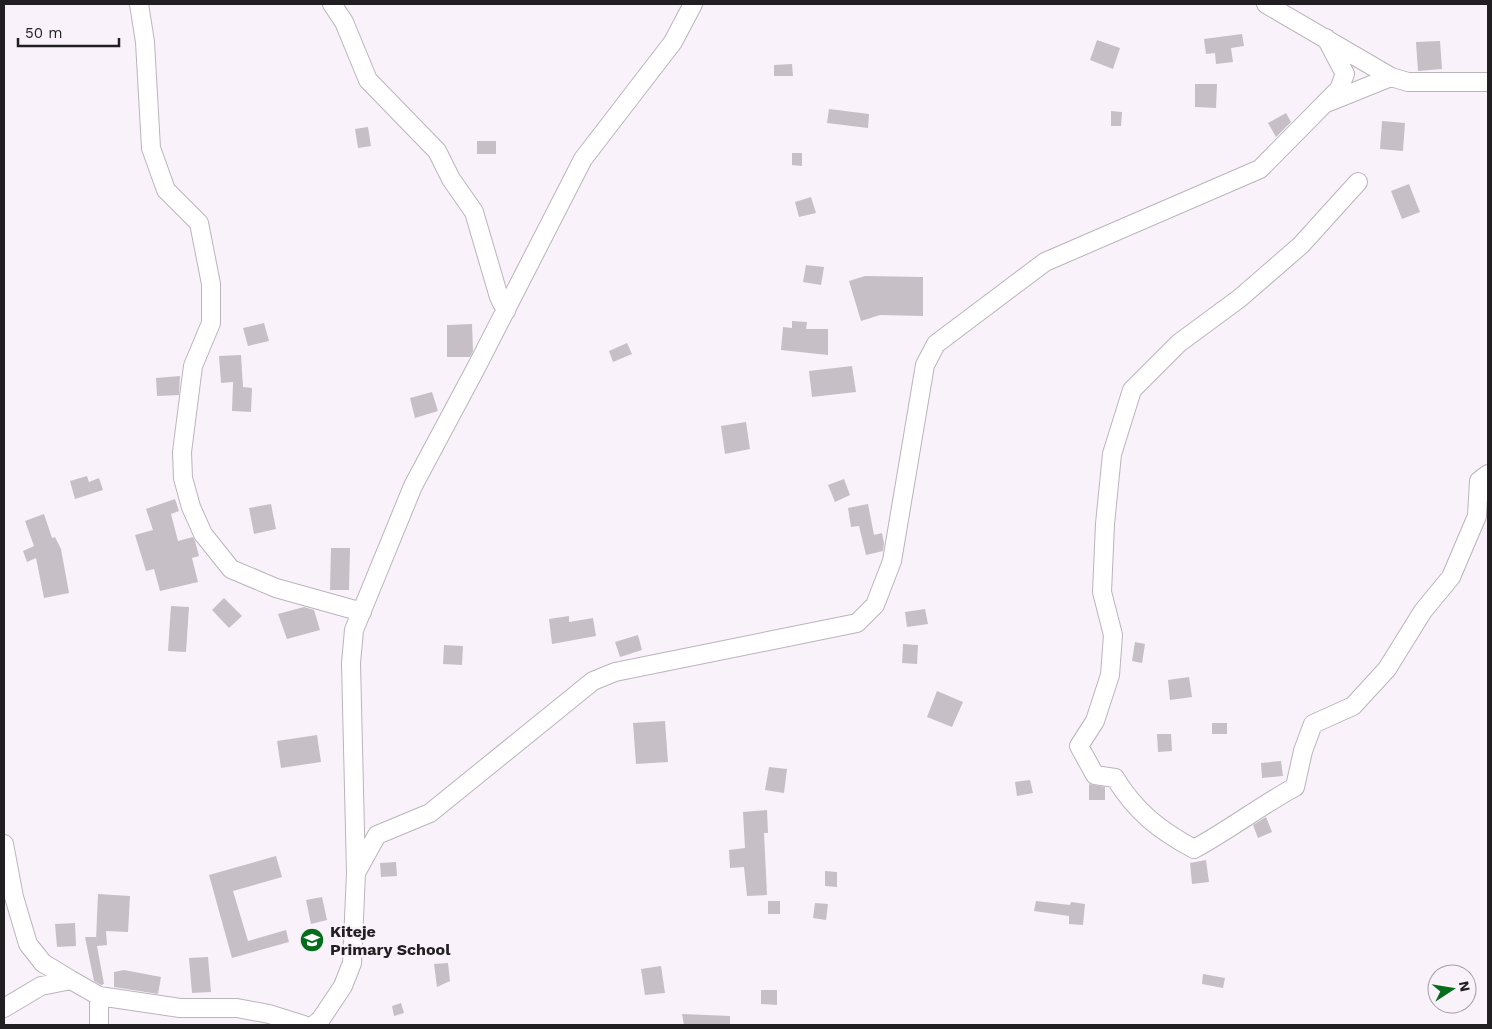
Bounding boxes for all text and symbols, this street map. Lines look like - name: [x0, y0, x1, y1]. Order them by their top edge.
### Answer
- scale bar: [18, 15, 119, 47]
- text: 50 m: [25, 24, 62, 42]
- place label: Kiteje Primary School: [330, 922, 451, 959]
- school or university icon: Kiteje Primary School: [299, 927, 325, 953]
- north arrow: [1427, 964, 1477, 1014]
- text: N: [1456, 980, 1474, 993]

